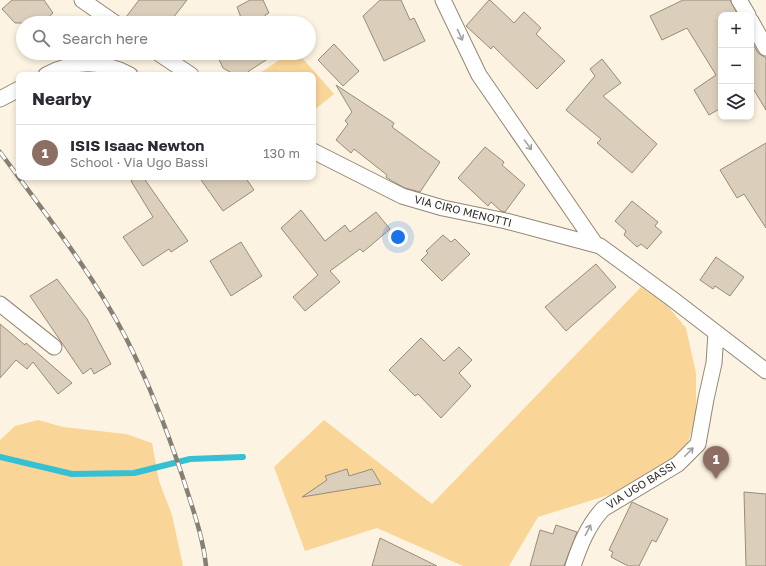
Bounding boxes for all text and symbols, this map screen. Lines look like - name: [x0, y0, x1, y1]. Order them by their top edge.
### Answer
- map controls: [718, 12, 754, 120]
- button: +: [718, 12, 754, 48]
- search box: [16, 16, 316, 60]
- icon: search: [30, 27, 52, 49]
- text: Search here: [62, 29, 148, 47]
- one-way arrow: [457, 29, 464, 41]
- button: −: [718, 48, 754, 84]
- button: layers: [718, 84, 754, 120]
- text: Nearby: [32, 88, 92, 109]
- text: ISIS Isaac Newton: [70, 136, 204, 154]
- one-way arrow: [524, 140, 532, 151]
- text: 1: [42, 145, 48, 161]
- text: 130 m: [263, 145, 300, 161]
- text: School · Via Ugo Bassi: [70, 154, 208, 170]
- street label: VIA CIRO MENOTTI: [413, 192, 513, 229]
- your location: [388, 227, 408, 247]
- pin: 1: [703, 446, 729, 479]
- one-way arrow: [684, 447, 694, 457]
- street label: VIA UGO BASSI: [604, 458, 678, 511]
- one-way arrow: [585, 524, 592, 536]

